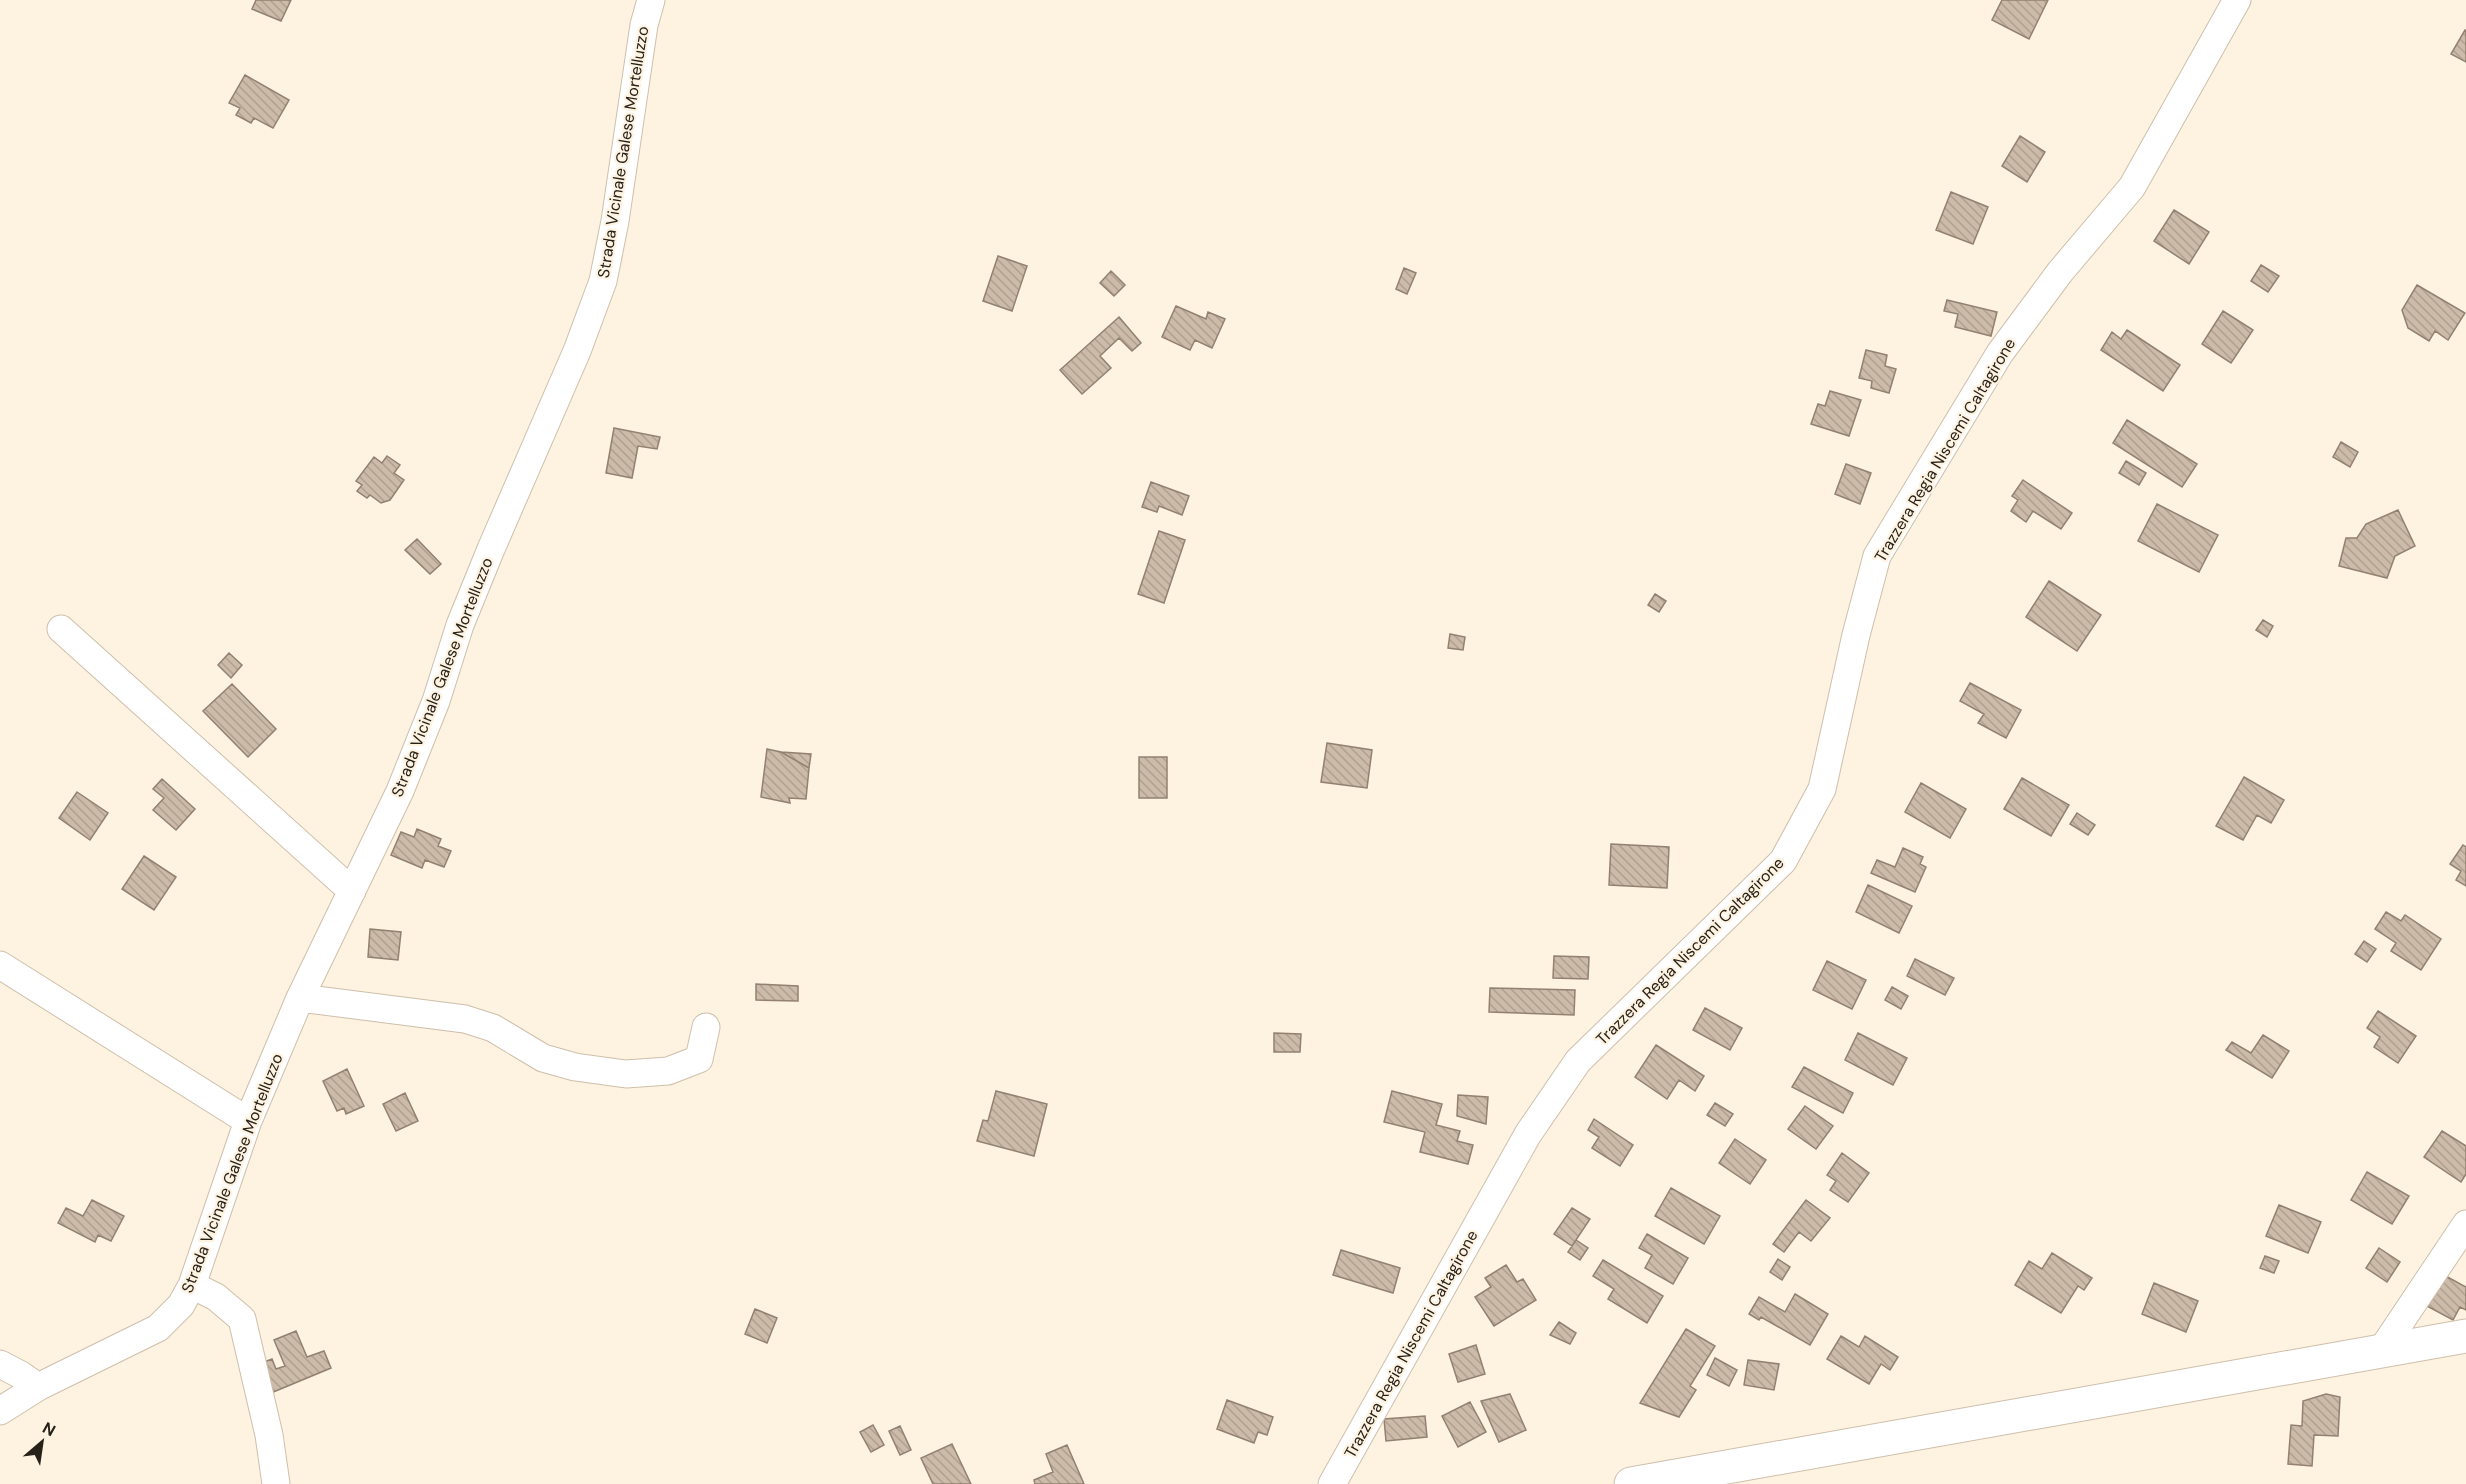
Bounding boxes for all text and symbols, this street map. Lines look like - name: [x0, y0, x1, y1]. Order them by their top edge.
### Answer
- street label: Strada Vicinale Galese Mortelluzzo: [593, 25, 653, 279]
- street label: Trazzera Regia Niscemi Caltagirone: [1870, 334, 2020, 566]
- street label: Strada Vicinale Galese Mortelluzzo: [387, 554, 497, 800]
- street label: Trazzera Regia Niscemi Caltagirone: [1592, 853, 1788, 1049]
- street label: Strada Vicinale Galese Mortelluzzo: [177, 1050, 287, 1296]
- street label: Trazzera Regia Niscemi Caltagirone: [1339, 1226, 1483, 1462]
- north arrow: [12, 1412, 72, 1472]
- text: N: [39, 1417, 59, 1441]

